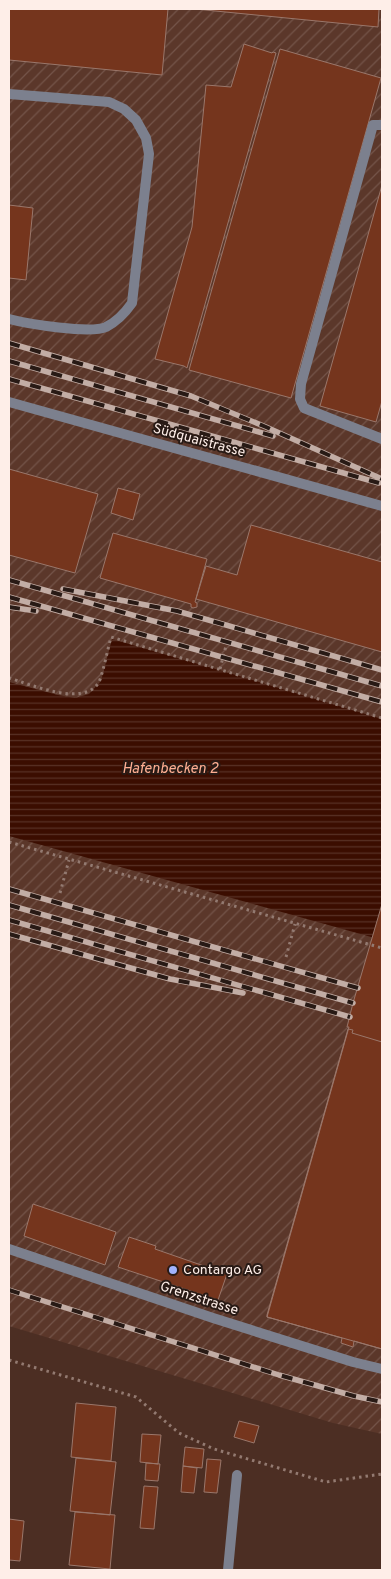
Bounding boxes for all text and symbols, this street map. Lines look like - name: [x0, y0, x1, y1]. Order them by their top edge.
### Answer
- street label: Südquaistrasse: [151, 420, 247, 462]
- water label: Hafenbecken 2: [122, 760, 219, 779]
- place label: Contargo AG: [183, 1262, 262, 1279]
- marker: Contargo AG: [167, 1264, 179, 1276]
- street label: Grenzstrasse: [158, 1278, 240, 1320]

